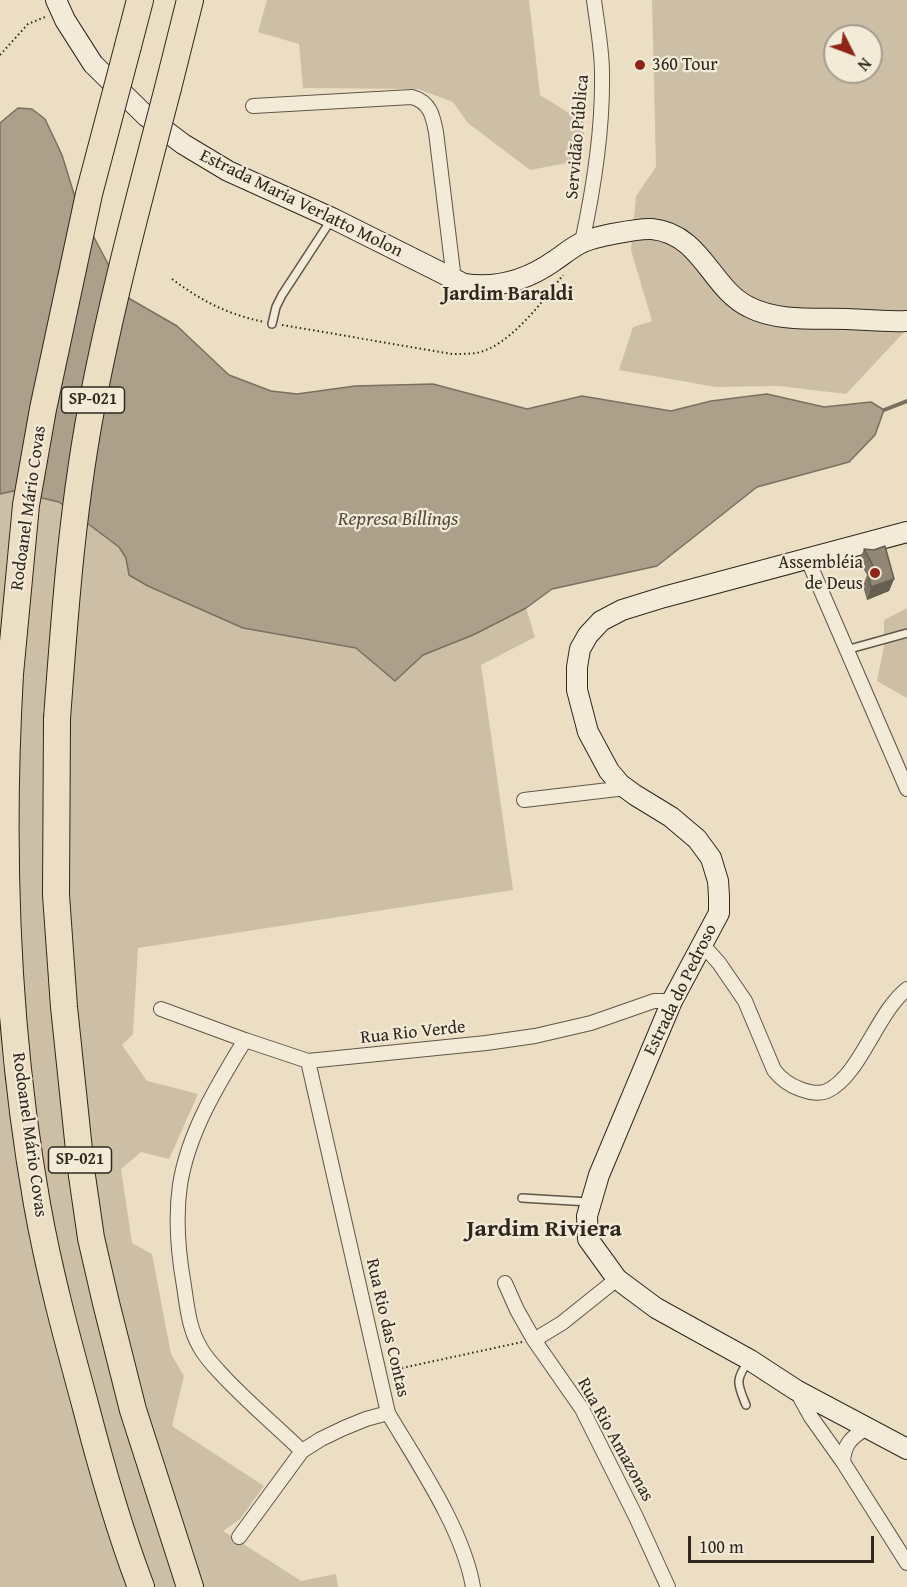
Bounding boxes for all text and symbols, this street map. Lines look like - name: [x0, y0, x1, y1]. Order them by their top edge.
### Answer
- north arrow: [823, 24, 883, 84]
- text: N: [852, 53, 877, 77]
- place label: 360 Tour: [652, 54, 718, 76]
- marker: 360 Tour: [633, 58, 647, 72]
- street label: Servidão Pública: [562, 74, 594, 200]
- street label: Estrada Maria Verlatto Molon: [196, 145, 406, 263]
- district label: Jardim Baraldi: [442, 283, 574, 307]
- road number: SP-021: [62, 387, 124, 413]
- street label: Rodoanel Mário Covas: [7, 424, 51, 592]
- water label: Represa Billings: [338, 508, 458, 532]
- place label: Assembléia de Deus: [778, 552, 863, 594]
- marker: Assembléia de Deus: [868, 566, 882, 580]
- street label: Estrada do Pedroso: [640, 921, 722, 1059]
- street label: Rua Rio Verde: [359, 1017, 467, 1049]
- street label: Rodoanel Mário Covas: [7, 1051, 51, 1219]
- road number: SP-021: [48, 1147, 112, 1173]
- district label: Jardim Riviera: [466, 1216, 622, 1244]
- street label: Rua Rio das Contas: [361, 1257, 413, 1399]
- street label: Rua Rio Amazonas: [572, 1374, 658, 1506]
- scale bar: [691, 1524, 877, 1562]
- text: 100 m: [699, 1533, 744, 1560]

